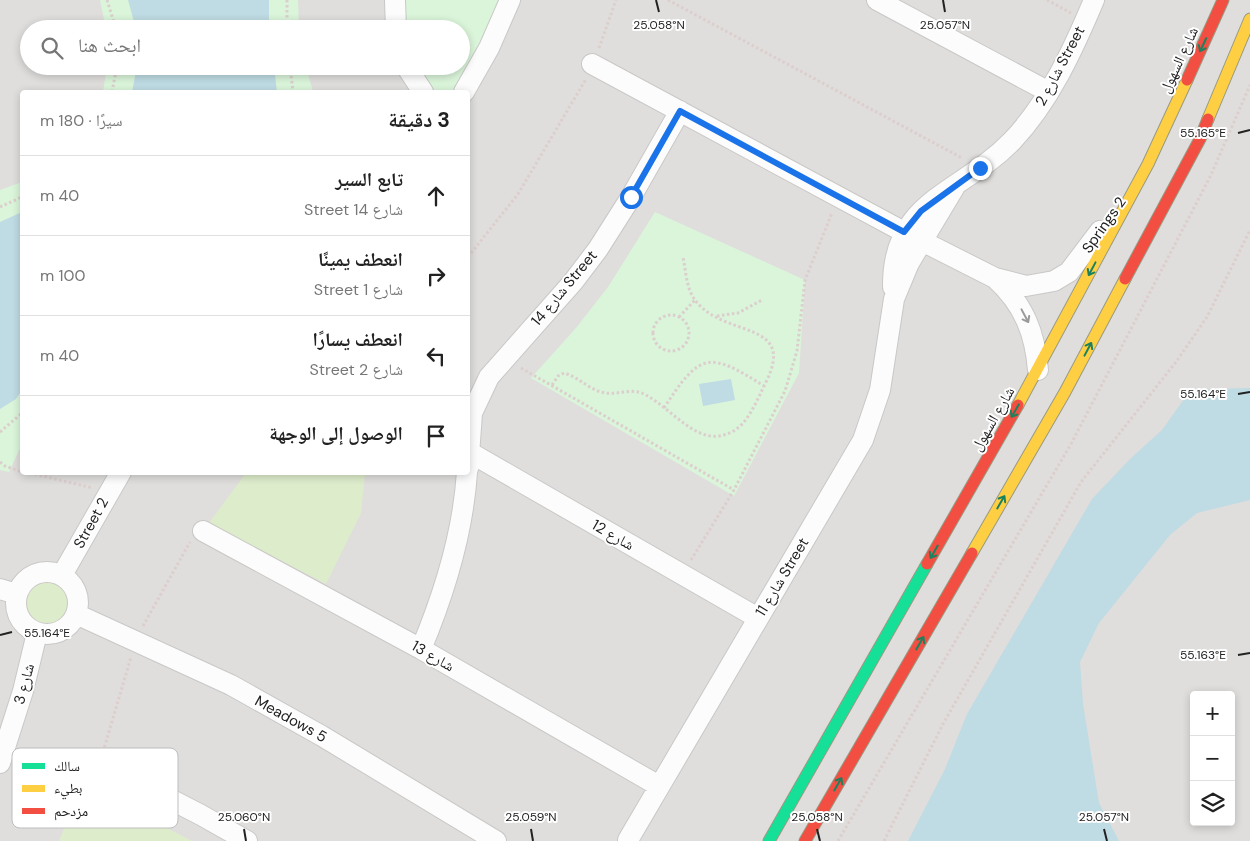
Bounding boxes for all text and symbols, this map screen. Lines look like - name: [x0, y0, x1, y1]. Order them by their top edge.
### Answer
- text: 25.058°N: [633, 17, 685, 33]
- text: 25.057°N: [920, 17, 970, 33]
- search box: [20, 20, 470, 75]
- street label: شارع 2 Street: [1031, 23, 1089, 109]
- street label: شارع السهول: [1155, 24, 1203, 96]
- text: ابحث هنا: [78, 33, 141, 58]
- icon: search: [38, 34, 66, 62]
- one-way arrow: [1198, 37, 1207, 52]
- text: 3 دقيقة: [388, 106, 450, 134]
- text: سيرًا · 180 m: [40, 110, 122, 131]
- text: 55.165°E: [1180, 125, 1226, 141]
- route end: [969, 157, 992, 180]
- text: تابع السير: [335, 167, 403, 192]
- icon: ahead: [422, 182, 450, 210]
- text: 40 m: [40, 185, 79, 206]
- route start: [620, 186, 643, 209]
- street label: Springs 2: [1077, 193, 1131, 257]
- text: شارع 14 Street: [304, 199, 403, 220]
- street label: شارع 14 Street: [527, 246, 602, 330]
- text: انعطف يمينًا: [318, 247, 403, 272]
- one-way arrow: [1087, 261, 1097, 276]
- icon: right: [422, 262, 450, 290]
- text: 100 m: [40, 265, 85, 286]
- text: شارع 1 Street: [314, 279, 403, 300]
- one-way arrow: [1020, 308, 1030, 323]
- text: انعطف يسارًا: [312, 327, 403, 352]
- one-way arrow: [1083, 341, 1093, 356]
- icon: left: [422, 342, 450, 370]
- text: 40 m: [40, 345, 79, 366]
- text: شارع 2 Street: [309, 359, 403, 380]
- street label: شارع السهول: [967, 383, 1019, 455]
- text: 55.164°E: [1180, 386, 1226, 402]
- one-way arrow: [1009, 404, 1019, 418]
- text: الوصول إلى الوجهة: [269, 421, 403, 446]
- icon: arrive: [422, 422, 450, 450]
- street label: Street 2: [69, 494, 113, 552]
- one-way arrow: [996, 495, 1006, 510]
- street label: شارع 12: [588, 515, 638, 555]
- street label: شارع 11 Street: [751, 534, 813, 620]
- one-way arrow: [928, 545, 938, 559]
- text: 55.164°E: [24, 625, 70, 641]
- street label: شارع 13: [408, 636, 458, 676]
- one-way arrow: [915, 636, 925, 651]
- text: 55.163°E: [1180, 647, 1226, 663]
- street label: شارع 3: [9, 661, 39, 707]
- street label: Meadows 5: [251, 691, 331, 747]
- map controls: [1190, 691, 1235, 826]
- button: +: [1190, 691, 1235, 736]
- button: −: [1190, 736, 1235, 781]
- legend: [12, 748, 178, 828]
- text: سالك: [54, 757, 80, 775]
- one-way arrow: [834, 777, 844, 791]
- text: بطيء: [54, 779, 83, 800]
- button: layers: [1190, 781, 1235, 826]
- text: مزدحم: [54, 802, 88, 821]
- text: 25.060°N: [218, 809, 270, 825]
- text: 25.059°N: [505, 809, 557, 825]
- text: 25.058°N: [791, 809, 843, 825]
- text: 25.057°N: [1079, 809, 1129, 825]

